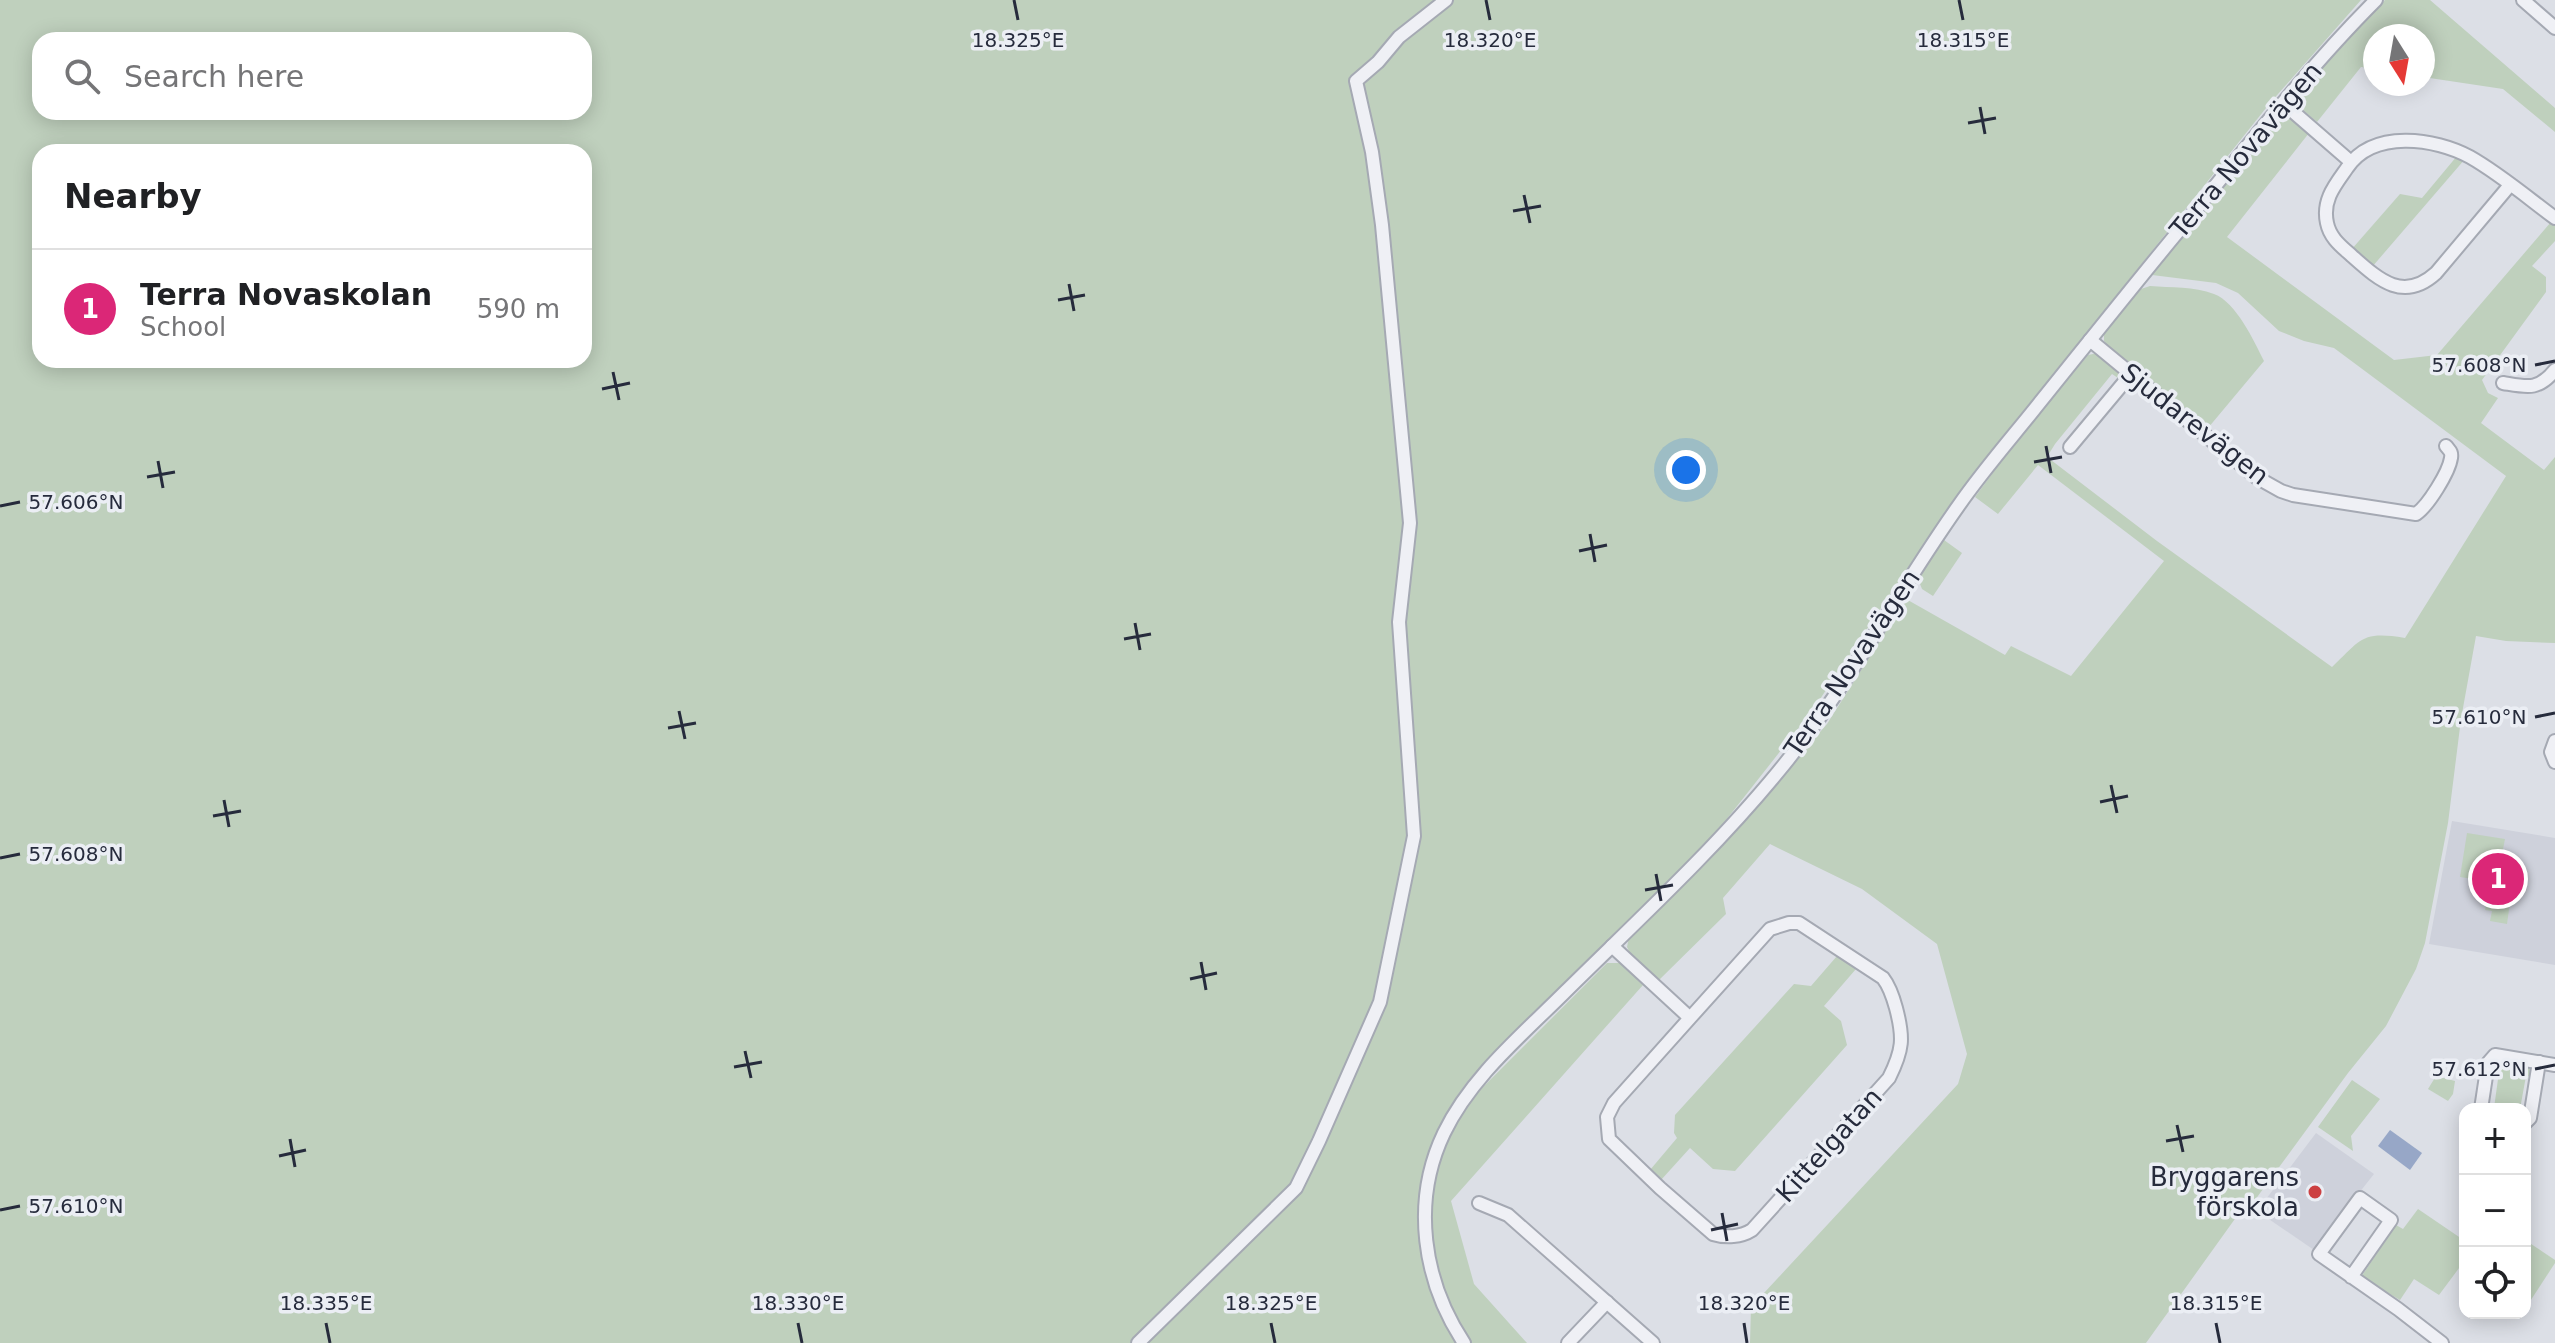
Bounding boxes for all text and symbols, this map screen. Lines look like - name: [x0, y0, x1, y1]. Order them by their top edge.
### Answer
- north arrow: [2363, 24, 2435, 96]
- text: 18.325°E: [972, 28, 1064, 52]
- text: 18.320°E: [1444, 28, 1536, 52]
- text: 18.315°E: [1917, 28, 2009, 52]
- search box: [32, 32, 592, 120]
- icon: search: [60, 54, 104, 98]
- street label: Terra Novavägen: [2163, 56, 2328, 245]
- text: Search here: [124, 59, 304, 94]
- text: Nearby: [64, 176, 202, 216]
- text: Terra Novaskolan: [140, 277, 432, 312]
- text: 1: [81, 294, 99, 324]
- text: 590 m: [477, 294, 560, 324]
- text: School: [140, 312, 226, 342]
- text: 57.608°N: [2432, 353, 2526, 377]
- street label: Sjudarevägen: [2115, 357, 2275, 491]
- your location: [1666, 450, 1706, 490]
- text: 57.606°N: [29, 490, 123, 514]
- street label: Terra Novavägen: [1778, 564, 1926, 763]
- text: 57.610°N: [2432, 705, 2526, 729]
- text: 57.608°N: [29, 842, 123, 866]
- pin: 1: [2472, 849, 2524, 909]
- text: 57.612°N: [2432, 1057, 2526, 1081]
- street label: Kittelgatan: [1770, 1082, 1888, 1208]
- map controls: [2459, 1103, 2531, 1319]
- button: +: [2459, 1103, 2531, 1175]
- place label: Bryggarens förskola: [2150, 1162, 2299, 1222]
- button: −: [2459, 1175, 2531, 1247]
- marker: Bryggarens förskola: [2306, 1183, 2324, 1201]
- text: 57.610°N: [29, 1194, 123, 1218]
- button: locate: [2459, 1247, 2531, 1319]
- text: 18.335°E: [280, 1291, 372, 1315]
- text: 18.330°E: [752, 1291, 844, 1315]
- text: 18.325°E: [1225, 1291, 1317, 1315]
- text: 18.320°E: [1698, 1291, 1790, 1315]
- text: 18.315°E: [2170, 1291, 2262, 1315]

